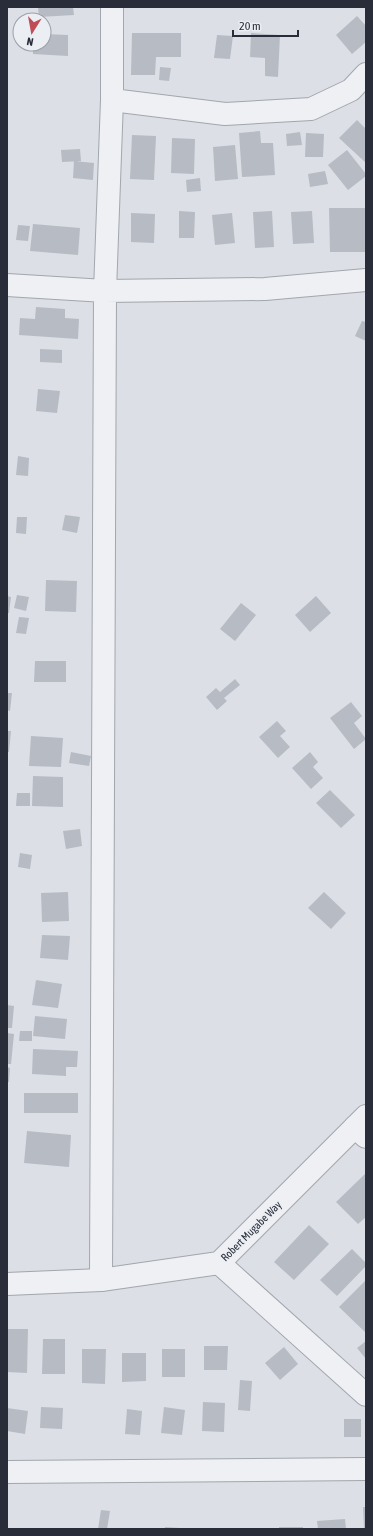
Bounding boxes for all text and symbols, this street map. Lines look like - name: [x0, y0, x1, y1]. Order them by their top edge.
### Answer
- north arrow: [12, 12, 52, 52]
- scale bar: [233, 12, 298, 38]
- text: 20 m: [239, 19, 261, 33]
- text: N: [26, 35, 34, 48]
- street label: Robert Mugabe Way: [218, 1198, 284, 1264]

